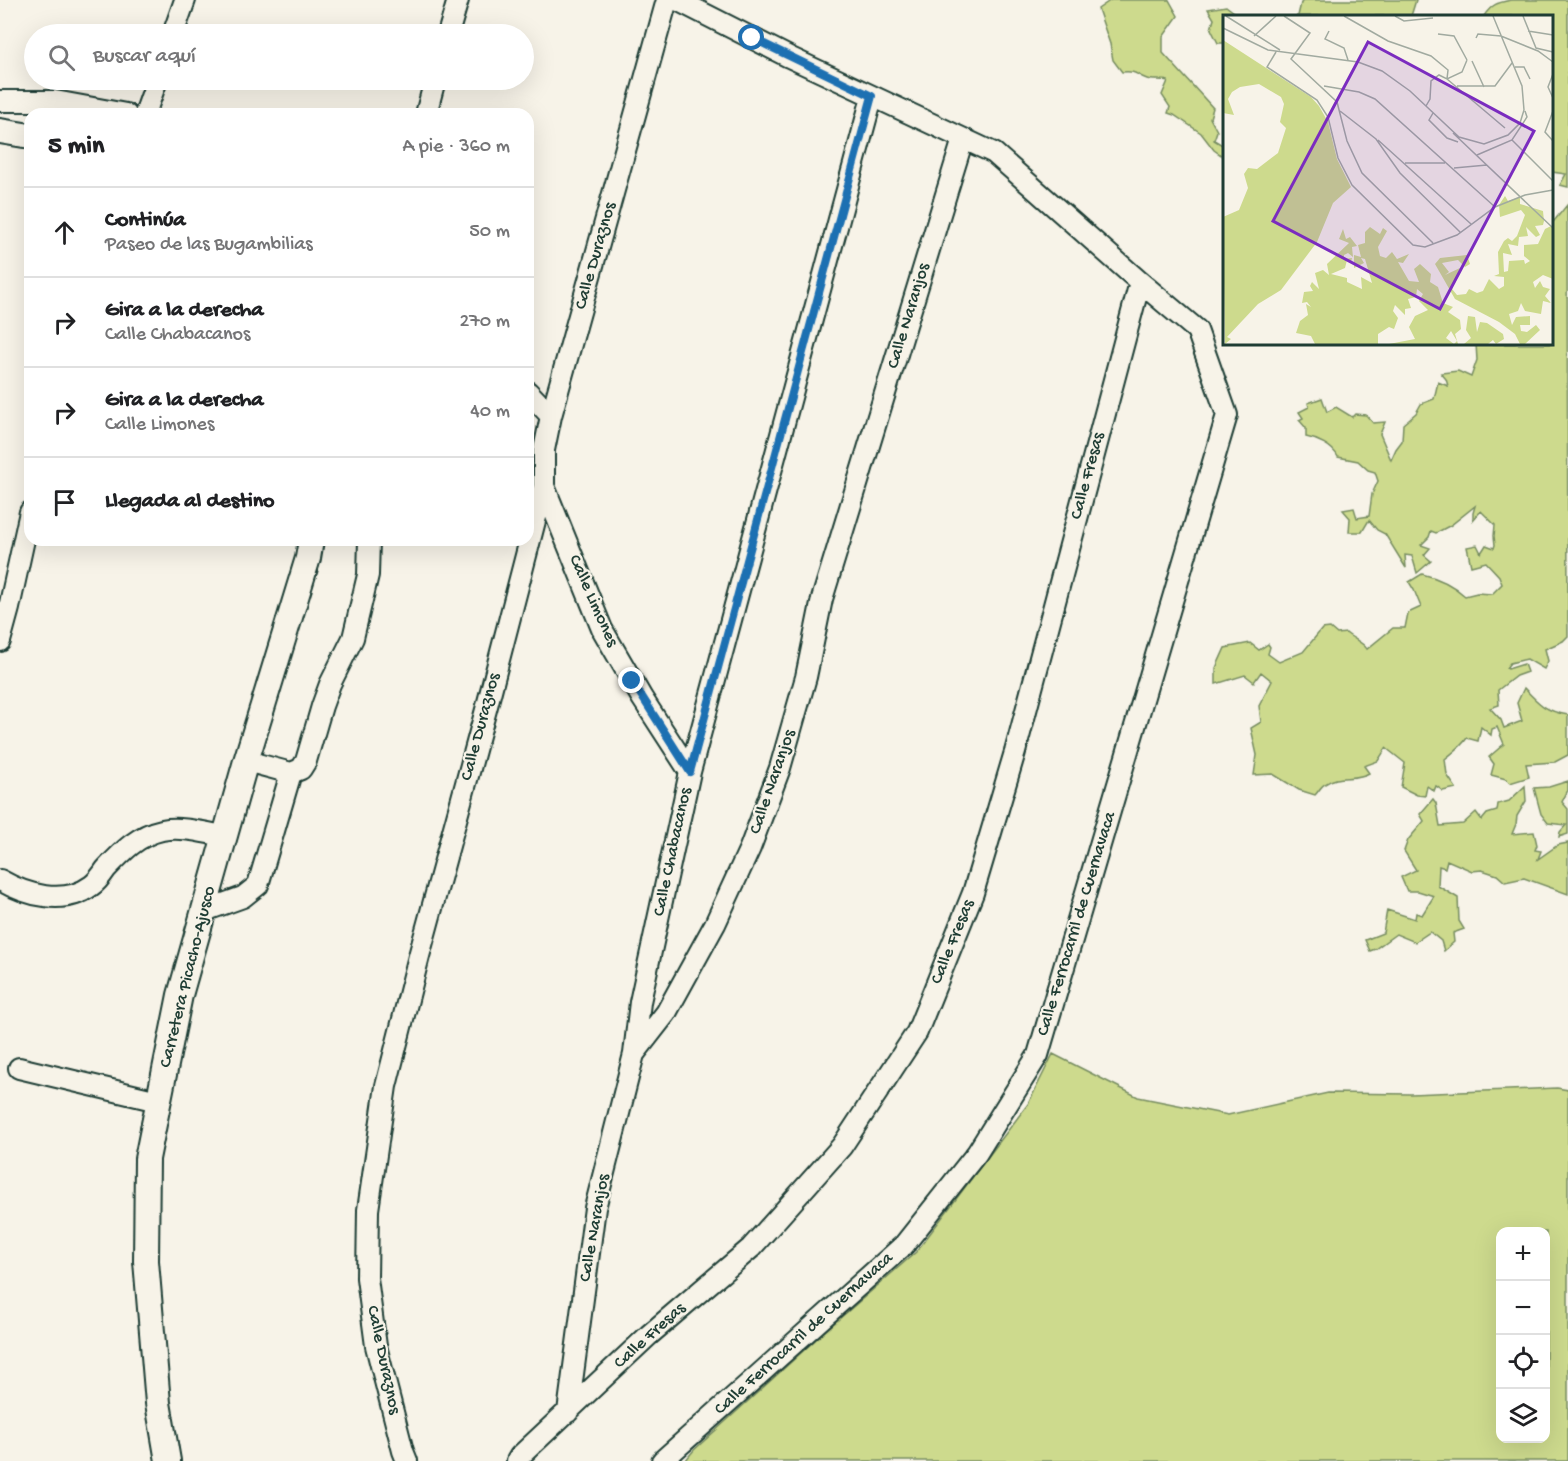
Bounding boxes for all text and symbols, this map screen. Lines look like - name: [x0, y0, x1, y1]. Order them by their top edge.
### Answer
- inset map: [1223, 15, 1553, 345]
- search box: [24, 24, 534, 90]
- route start: [738, 24, 764, 50]
- icon: search: [45, 41, 78, 74]
- text: Buscar aquí: [93, 44, 196, 70]
- text: 5 min: [48, 132, 104, 163]
- text: A pie · 360 m: [402, 136, 510, 159]
- street label: Calle Duraznos: [571, 199, 622, 312]
- text: Continúa: [105, 208, 186, 234]
- icon: ahead: [48, 216, 81, 249]
- text: 50 m: [469, 221, 510, 244]
- text: Paseo de las Bugambilias: [105, 234, 313, 257]
- street label: Calle Naranjos: [883, 259, 935, 371]
- text: Gira a la derecha: [105, 298, 263, 324]
- icon: right: [48, 306, 81, 339]
- text: 270 m: [460, 311, 510, 334]
- text: Calle Chabacanos: [105, 324, 250, 347]
- text: Gira a la derecha: [105, 388, 263, 414]
- icon: right: [48, 396, 81, 429]
- text: 40 m: [470, 401, 510, 424]
- text: Calle Limones: [105, 414, 214, 437]
- street label: Calle Fresas: [1066, 429, 1110, 522]
- icon: arrive: [48, 486, 81, 519]
- text: Llegada al destino: [105, 489, 275, 515]
- street label: Calle Limones: [563, 552, 623, 651]
- route end: [618, 667, 644, 693]
- street label: Calle Duraznos: [457, 670, 506, 783]
- street label: Calle Naranjos: [745, 726, 801, 837]
- street label: Calle Chabacanos: [649, 785, 697, 918]
- street label: Calle Ferrocarril de Cuernavaca: [1033, 808, 1121, 1039]
- street label: Carretera Picacho-Ajusco: [155, 884, 221, 1070]
- street label: Calle Fresas: [927, 895, 980, 987]
- street label: Calle Naranjos: [575, 1171, 615, 1284]
- map controls: [1496, 1227, 1550, 1443]
- button: +: [1496, 1227, 1550, 1281]
- street label: Calle Ferrocarril de Cuernavaca: [710, 1247, 898, 1420]
- button: −: [1496, 1281, 1550, 1335]
- street label: Calle Fresas: [610, 1297, 691, 1374]
- street label: Calle Duraznos: [361, 1304, 405, 1417]
- button: locate: [1496, 1335, 1550, 1389]
- button: layers: [1496, 1389, 1550, 1443]

